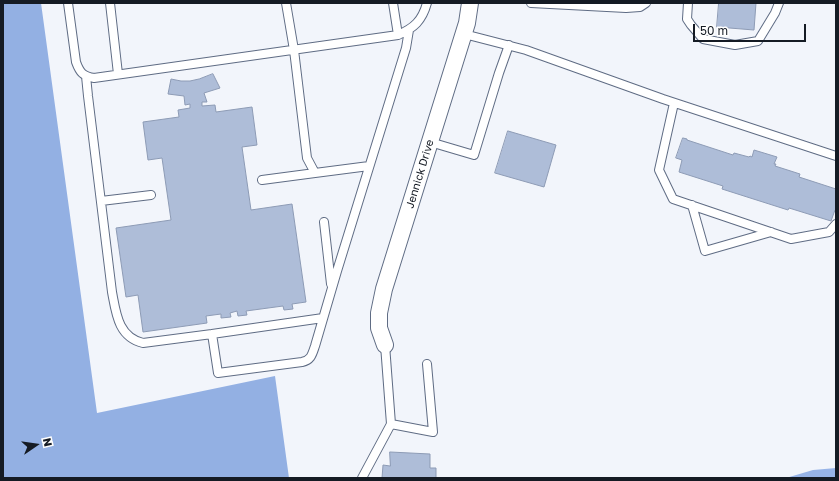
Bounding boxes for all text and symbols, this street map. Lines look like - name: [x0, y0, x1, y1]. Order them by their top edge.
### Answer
- scale bar: [695, 16, 808, 42]
- text: 50 m: [700, 23, 728, 38]
- street label: Jennick Drive: [403, 138, 437, 210]
- north arrow: [16, 425, 56, 465]
- text: N: [41, 437, 55, 448]

